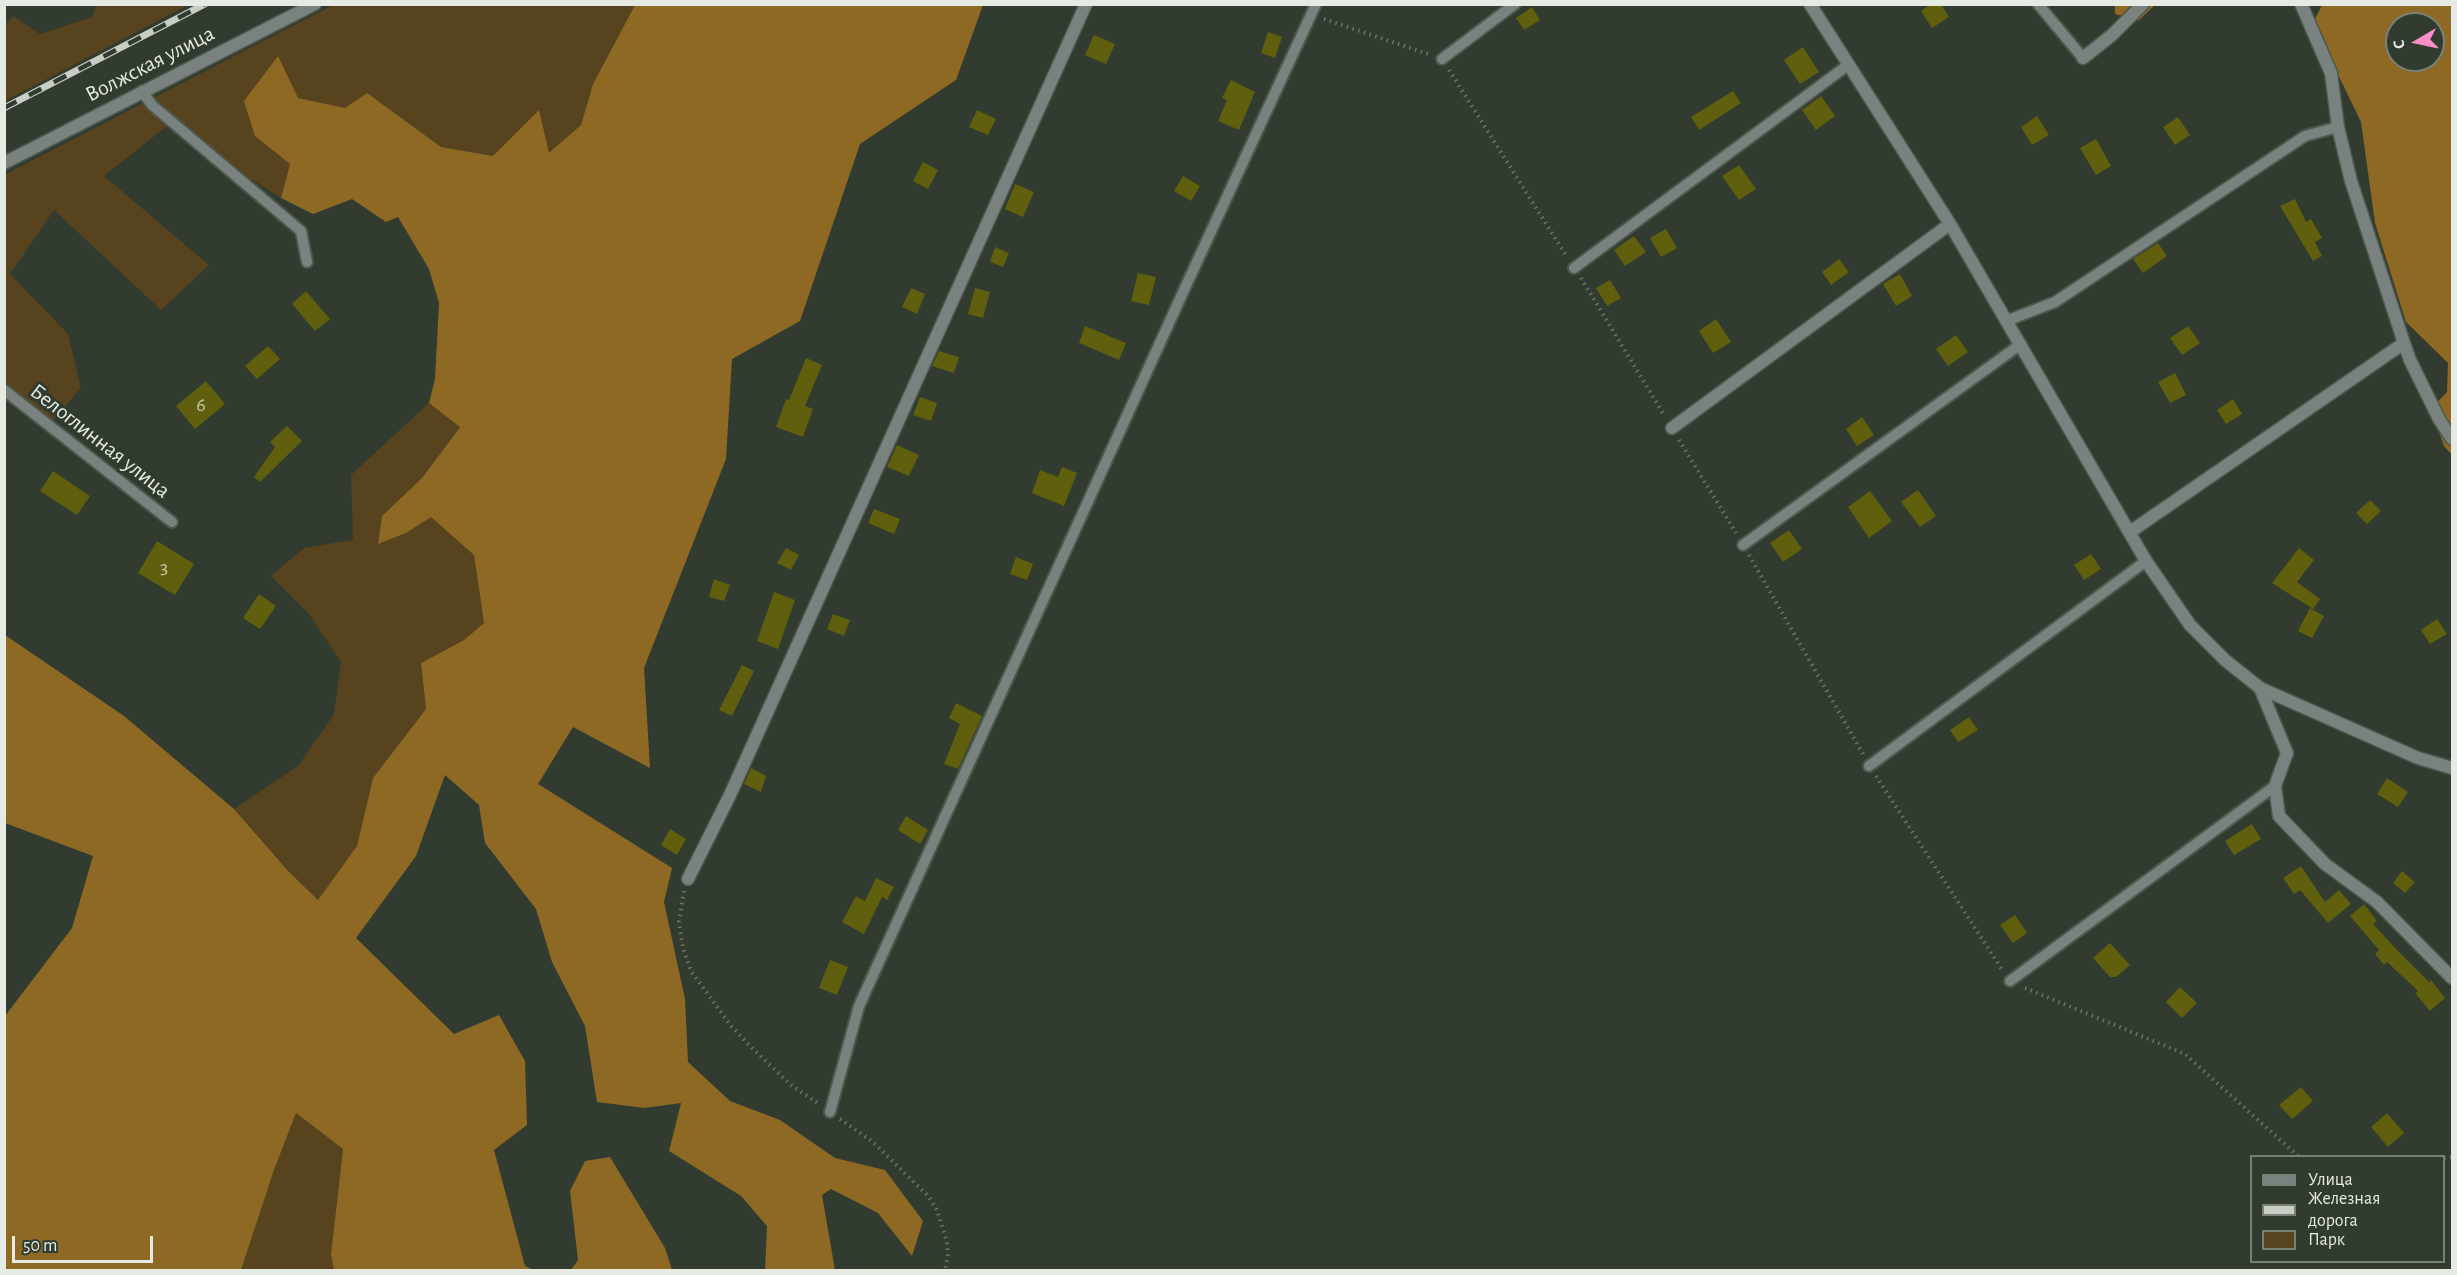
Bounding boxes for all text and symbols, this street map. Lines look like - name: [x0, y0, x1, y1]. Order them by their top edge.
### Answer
- north arrow: [2385, 12, 2445, 72]
- street label: Волжская улица: [81, 20, 219, 108]
- text: С: [2391, 39, 2408, 50]
- street label: Белоглинная улица: [25, 378, 175, 504]
- house number: 6: [196, 393, 206, 417]
- house number: 3: [160, 555, 168, 579]
- legend: [2250, 1155, 2445, 1263]
- text: Улица: [2308, 1171, 2353, 1189]
- text: Железная дорога: [2308, 1190, 2380, 1230]
- scale bar: [15, 1224, 156, 1262]
- text: Парк: [2308, 1231, 2345, 1249]
- text: 50 m: [23, 1237, 57, 1255]

